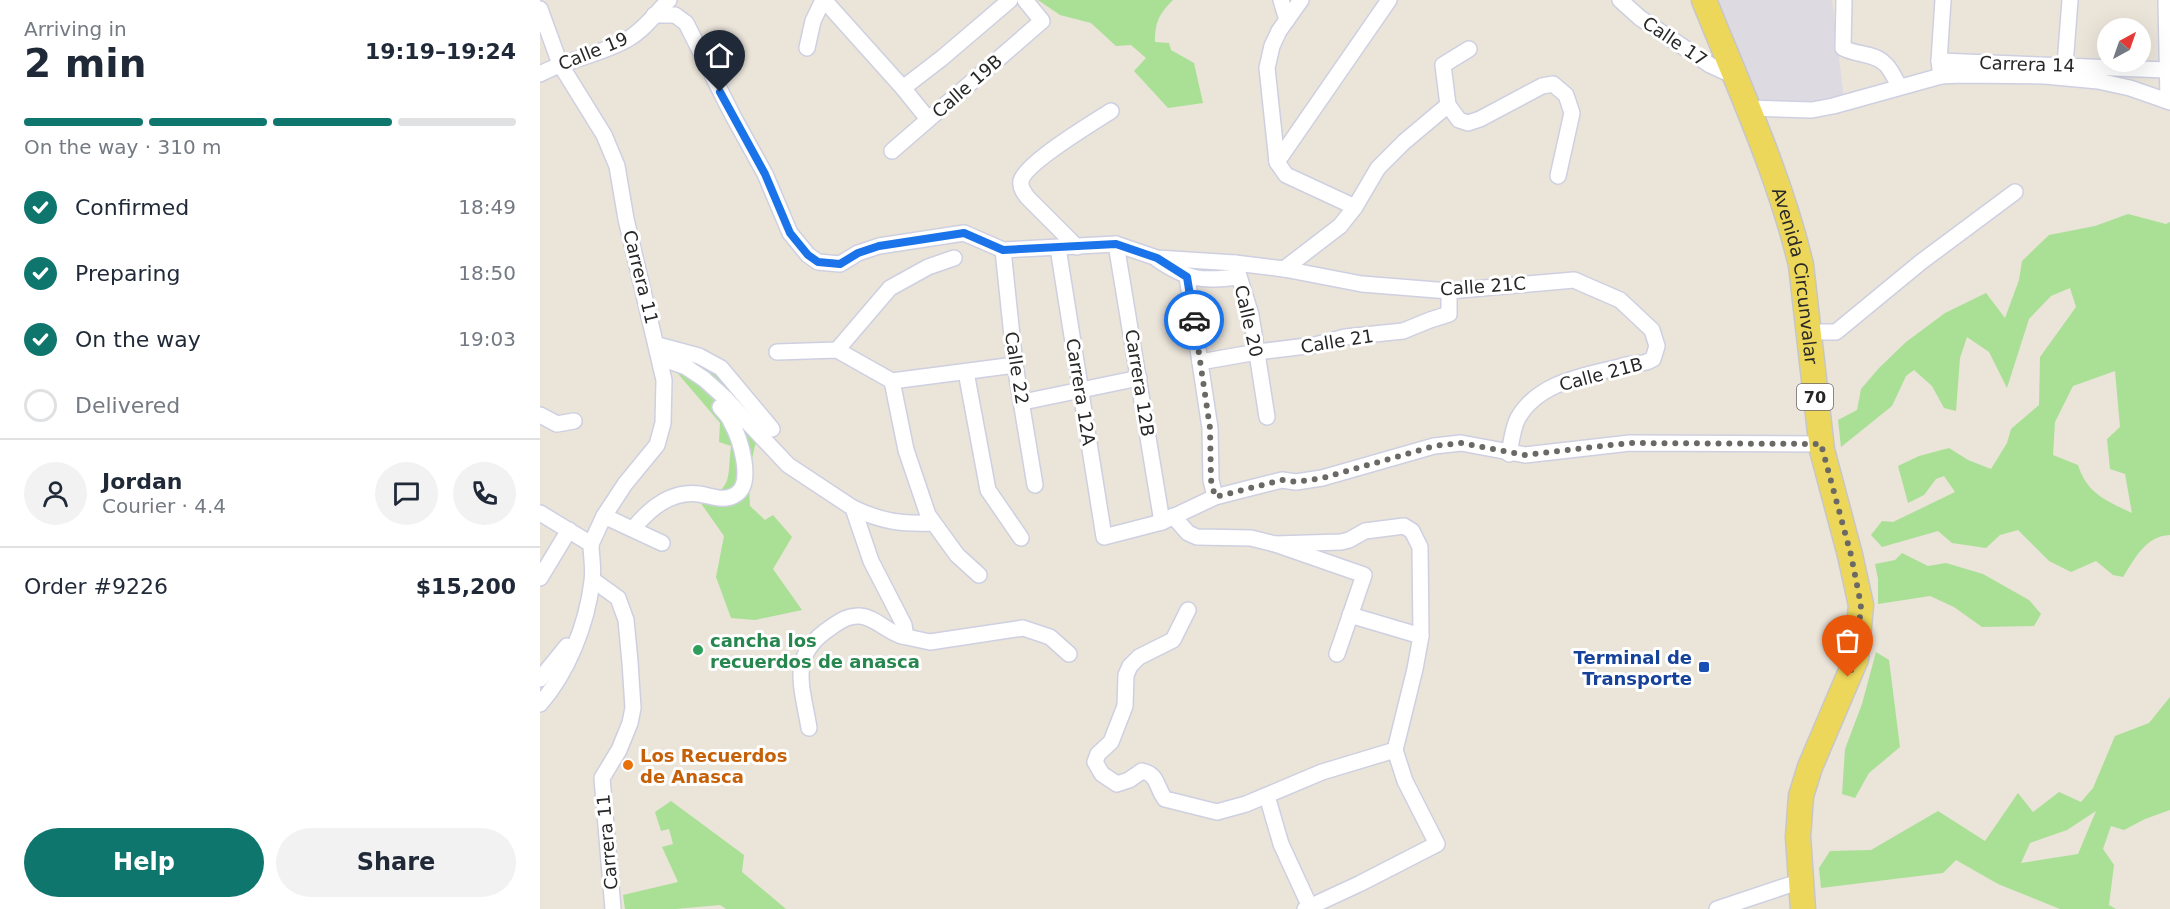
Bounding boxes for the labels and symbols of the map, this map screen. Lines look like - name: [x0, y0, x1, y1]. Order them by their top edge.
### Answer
- street label: Calle 17: [1639, 12, 1711, 70]
- north arrow: [2097, 18, 2151, 72]
- street label: Calle 19: [555, 28, 631, 74]
- pin: [694, 30, 745, 92]
- street label: Calle 19B: [928, 50, 1006, 122]
- street label: Carrera 14: [1979, 52, 2075, 76]
- street label: Avenida Circunvalar: [1768, 184, 1823, 366]
- street label: Carrera 11: [619, 228, 663, 326]
- street label: Calle 21C: [1439, 273, 1527, 299]
- street label: Calle 20: [1231, 283, 1267, 359]
- courier: [1164, 290, 1224, 350]
- street label: Calle 21: [1299, 325, 1375, 357]
- street label: Carrera 12B: [1121, 328, 1159, 438]
- street label: Calle 22: [1001, 330, 1033, 406]
- street label: Carrera 12A: [1062, 337, 1100, 448]
- street label: Calle 21B: [1557, 353, 1645, 395]
- road number: 70: [1797, 384, 1833, 410]
- pin: [1822, 615, 1873, 677]
- place label: cancha los recuerdos de anasca: [710, 630, 920, 672]
- marker: cancha los recuerdos de anasca: [691, 643, 705, 657]
- place label: Terminal de Transporte: [1574, 647, 1692, 689]
- marker: Terminal de Transporte: [1697, 660, 1711, 674]
- place label: Los Recuerdos de Anasca: [640, 745, 787, 787]
- marker: Los Recuerdos de Anasca: [621, 758, 635, 772]
- street label: Carrera 11: [592, 793, 622, 891]

